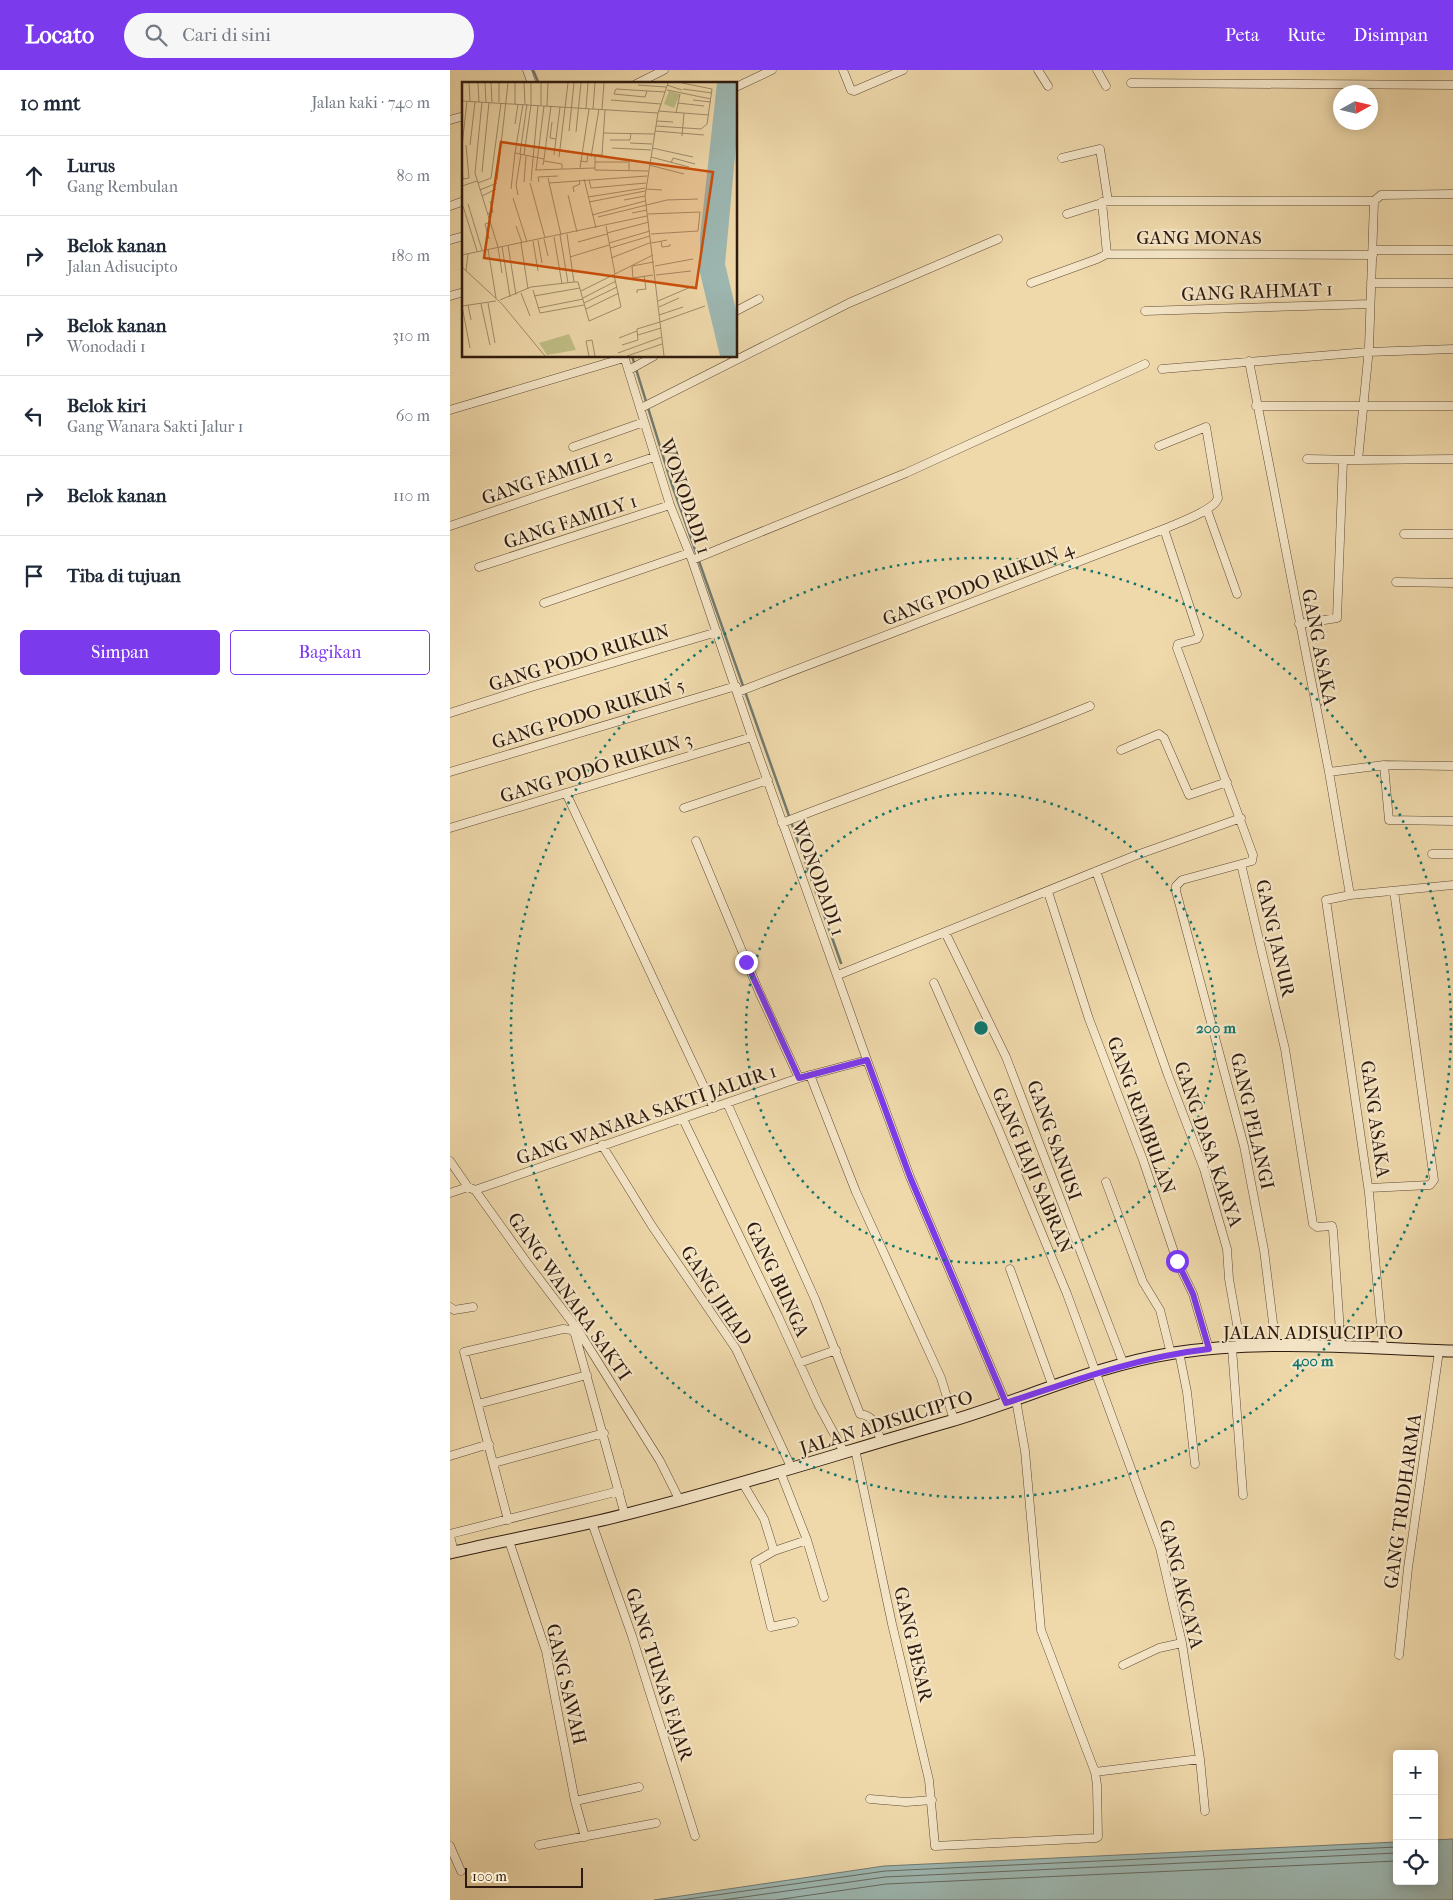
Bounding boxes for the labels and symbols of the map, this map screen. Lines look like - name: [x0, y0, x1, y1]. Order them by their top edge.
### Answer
- inset map: [462, 82, 738, 358]
- north arrow: [1333, 85, 1378, 130]
- street label: GANG MONAS: [1136, 227, 1262, 249]
- street label: GANG RAHMAT 1: [1181, 278, 1333, 306]
- street label: WONODADI 1: [655, 435, 715, 557]
- street label: GANG FAMILI 2: [479, 444, 616, 510]
- street label: GANG FAMILY 1: [501, 490, 640, 554]
- street label: GANG PODO RUKUN 4: [880, 537, 1078, 631]
- street label: GANG ASAKA: [1297, 587, 1341, 708]
- street label: GANG PODO RUKUN: [486, 620, 673, 696]
- street label: GANG PODO RUKUN 5: [489, 674, 687, 754]
- street label: GANG PODO RUKUN 3: [498, 728, 695, 808]
- street label: WONODADI 1: [787, 817, 849, 939]
- street label: GANG JANUR: [1251, 877, 1299, 1000]
- route end: [735, 951, 758, 974]
- centre of rings: [972, 1019, 990, 1037]
- text: 200 m: [1196, 1019, 1236, 1037]
- street label: GANG REMBULAN: [1102, 1034, 1180, 1198]
- street label: GANG PELANGI: [1226, 1051, 1278, 1192]
- street label: GANG DASA KARYA: [1169, 1059, 1247, 1231]
- street label: GANG ASAKA: [1356, 1059, 1394, 1180]
- street label: GANG WANARA SAKTI JALUR 1: [513, 1060, 779, 1170]
- street label: GANG SANUSI: [1022, 1077, 1086, 1203]
- street label: GANG HAJI SABRAN: [987, 1084, 1077, 1257]
- street label: GANG WANARA SAKTI: [503, 1209, 635, 1385]
- street label: GANG BUNGA: [741, 1218, 814, 1341]
- street label: GANG JIHAD: [676, 1242, 756, 1349]
- route start: [1166, 1250, 1189, 1273]
- street label: JALAN ADISUCIPTO: [1221, 1322, 1403, 1344]
- text: 400 m: [1291, 1352, 1334, 1370]
- street label: JALAN ADISUCIPTO: [795, 1386, 976, 1460]
- street label: GANG TRIDHARMA: [1380, 1412, 1426, 1590]
- street label: GANG AKCAYA: [1154, 1517, 1208, 1652]
- street label: GANG TUNAS FAJAR: [621, 1585, 698, 1765]
- street label: GANG BESAR: [889, 1585, 937, 1705]
- street label: GANG SAWAH: [541, 1622, 591, 1747]
- scale bar: [465, 1865, 582, 1888]

